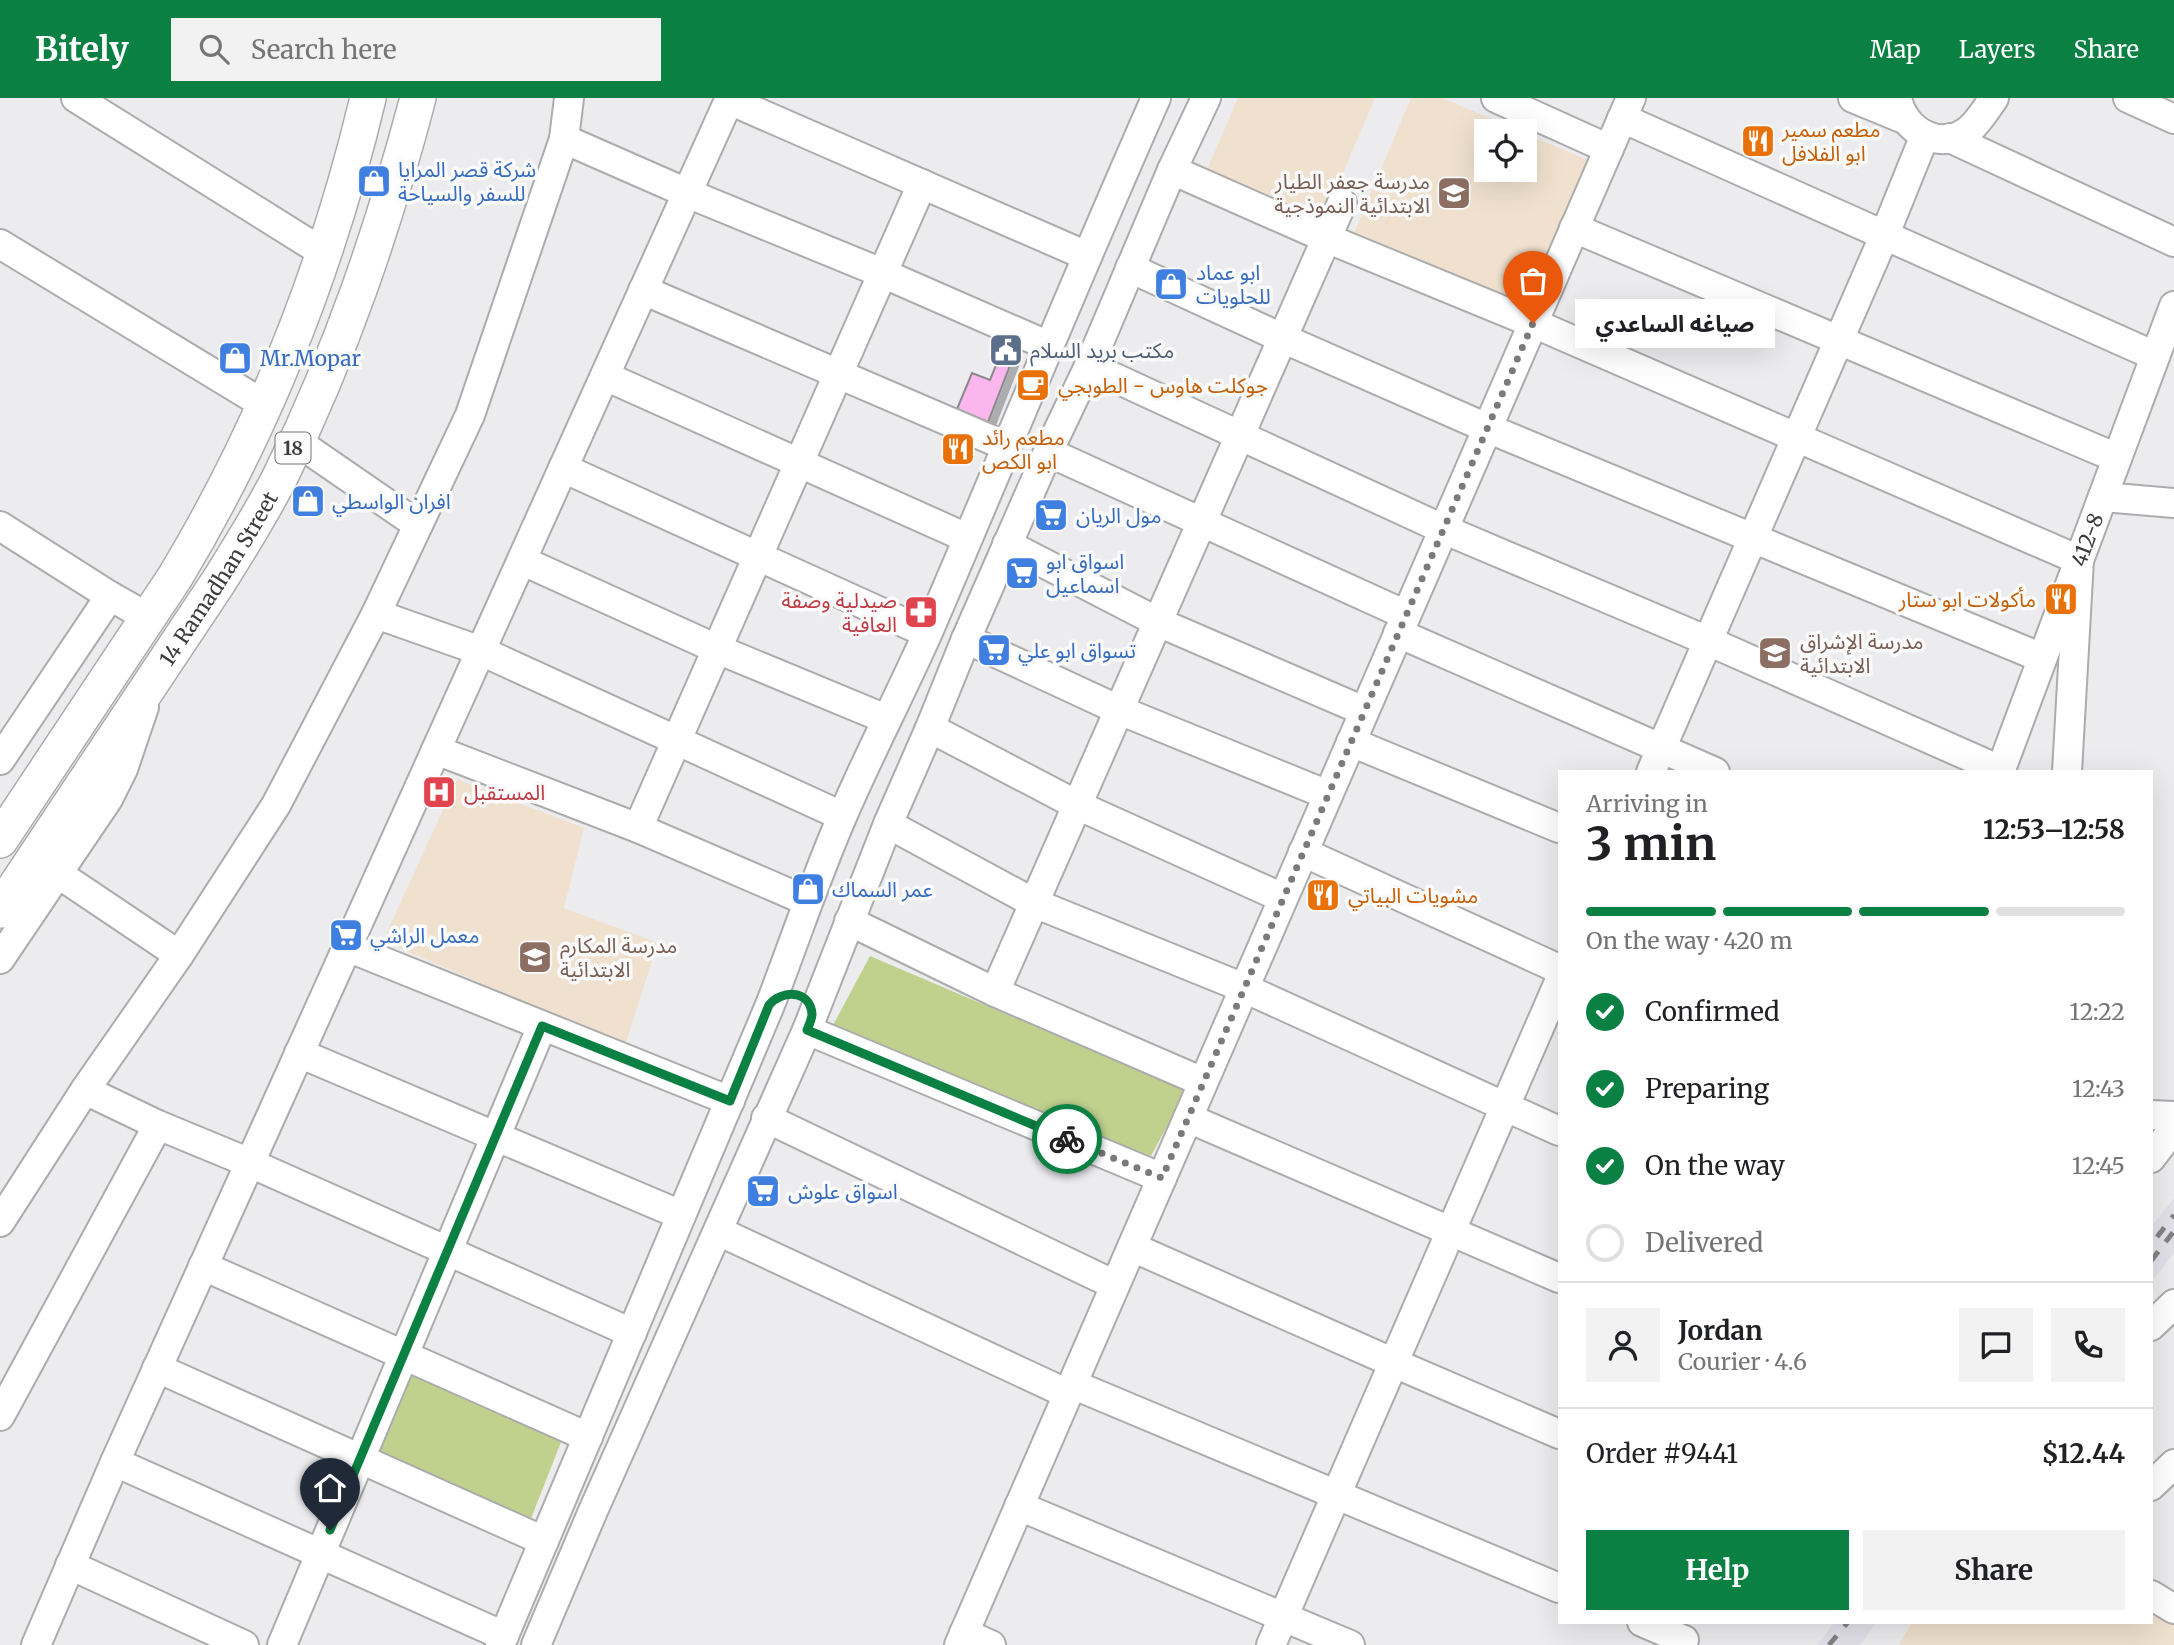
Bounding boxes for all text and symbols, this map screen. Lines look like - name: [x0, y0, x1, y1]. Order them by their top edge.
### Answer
- search box: [171, 18, 661, 81]
- text: Bitely: [35, 29, 129, 70]
- icon: search: [195, 30, 233, 68]
- text: Search here: [251, 33, 397, 66]
- text: Map: [1870, 34, 1921, 65]
- text: Layers: [1959, 34, 2035, 65]
- text: Share: [2073, 34, 2139, 65]
- place label: مطعم سمير ابو الفلافل: [1781, 116, 1880, 167]
- map controls: [1474, 119, 1537, 182]
- button: locate: [1474, 119, 1537, 182]
- restaurant icon: مطعم سمير ابو الفلافل: [1739, 122, 1777, 160]
- place label: شركة قصر المرايا للسفر والسياحة: [398, 156, 536, 207]
- shop icon: شركة قصر المرايا للسفر والسياحة: [355, 162, 393, 200]
- place label: مدرسة جعفر الطيار الابتدائية النموذجية: [1274, 168, 1430, 219]
- school or university icon: مدرسة جعفر الطيار الابتدائية النموذجية: [1435, 174, 1473, 212]
- pin: [1503, 251, 1563, 323]
- place label: ابو عماد للحلويات: [1196, 259, 1271, 310]
- icon: bag: [1514, 262, 1552, 300]
- shop icon: ابو عماد للحلويات: [1152, 265, 1190, 303]
- callout: صياغه الساعدي: [1575, 299, 1774, 348]
- text: صياغه الساعدي: [1596, 309, 1754, 338]
- public building icon: مكتب بريد السلام: [987, 331, 1025, 369]
- place label: مكتب بريد السلام: [1030, 337, 1174, 367]
- shop icon: Mr.Mopar: [216, 339, 254, 377]
- place label: Mr.Mopar: [260, 345, 361, 372]
- cafe icon: جوكلت هاوس - الطوبجي: [1014, 366, 1052, 404]
- place label: جوكلت هاوس - الطوبجي: [1058, 372, 1268, 401]
- place label: مطعم رائد ابو الكص: [982, 424, 1065, 475]
- restaurant icon: مطعم رائد ابو الكص: [939, 430, 977, 468]
- road number: 18: [276, 432, 310, 464]
- shop icon: افران الواسطي: [289, 482, 327, 520]
- street label: 14 Ramadhan Street: [153, 487, 283, 671]
- place label: افران الواسطي: [332, 488, 451, 517]
- supermarket icon: مول الريان: [1032, 496, 1070, 534]
- place label: مول الريان: [1076, 502, 1161, 529]
- street label: 412-8: [2065, 509, 2109, 570]
- place label: اسواق ابو اسماعيل: [1046, 548, 1124, 599]
- supermarket icon: اسواق ابو اسماعيل: [1003, 554, 1041, 592]
- restaurant icon: مأكولات ابو ستار: [2042, 580, 2080, 618]
- place label: مأكولات ابو ستار: [1898, 586, 2036, 613]
- place label: صيدلية وصفة العافية: [782, 587, 897, 638]
- pharmacy icon: صيدلية وصفة العافية: [902, 593, 940, 631]
- place label: مدرسة الإشراق الابتدائية: [1800, 628, 1924, 679]
- supermarket icon: تسواق ابو علي: [975, 631, 1013, 669]
- school or university icon: مدرسة الإشراق الابتدائية: [1756, 634, 1794, 672]
- place label: تسواق ابو علي: [1018, 637, 1136, 666]
- hospital icon: المستقبل: [420, 773, 458, 811]
- place label: المستقبل: [464, 779, 545, 806]
- text: Arriving in: [1586, 789, 1708, 818]
- text: 12:53–12:58: [1983, 813, 2125, 846]
- text: 3 min: [1586, 815, 1716, 873]
- shop icon: عمر السماك: [789, 870, 827, 908]
- place label: عمر السماك: [832, 876, 933, 903]
- restaurant icon: مشويات البياتي: [1304, 876, 1342, 914]
- place label: مشويات البياتي: [1348, 882, 1478, 911]
- supermarket icon: معمل الراشي: [327, 916, 365, 954]
- place label: معمل الراشي: [370, 922, 480, 951]
- text: On the way · 420 m: [1586, 926, 1792, 955]
- place label: مدرسة المكارم الابتدائية: [560, 932, 677, 983]
- school or university icon: مدرسة المكارم الابتدائية: [516, 938, 554, 976]
- icon: check: [1586, 993, 1624, 1031]
- text: Confirmed: [1645, 995, 1780, 1028]
- text: 12:22: [2070, 997, 2125, 1026]
- icon: check: [1586, 1070, 1624, 1108]
- text: Preparing: [1645, 1072, 1769, 1105]
- text: 12:43: [2072, 1074, 2125, 1103]
- courier: [1032, 1104, 1102, 1174]
- icon: bike: [1048, 1120, 1086, 1158]
- icon: check: [1586, 1147, 1624, 1185]
- text: On the way: [1645, 1149, 1785, 1182]
- text: 12:45: [2072, 1151, 2125, 1180]
- supermarket icon: اسواق علوش: [744, 1172, 782, 1210]
- place label: اسواق علوش: [788, 1178, 898, 1205]
- text: Delivered: [1645, 1226, 1764, 1259]
- button: person: [1586, 1308, 1660, 1382]
- button: chat: [1959, 1308, 2033, 1382]
- button: phone: [2051, 1308, 2125, 1382]
- text: Jordan: [1678, 1314, 1763, 1347]
- text: Courier · 4.6: [1678, 1347, 1807, 1376]
- text: Order #9441: [1586, 1437, 1738, 1470]
- text: $12.44: [2041, 1437, 2125, 1470]
- pin: [300, 1458, 360, 1530]
- icon: home: [311, 1469, 349, 1507]
- button: Help: [1586, 1530, 1849, 1610]
- button: Share: [1863, 1530, 2125, 1610]

